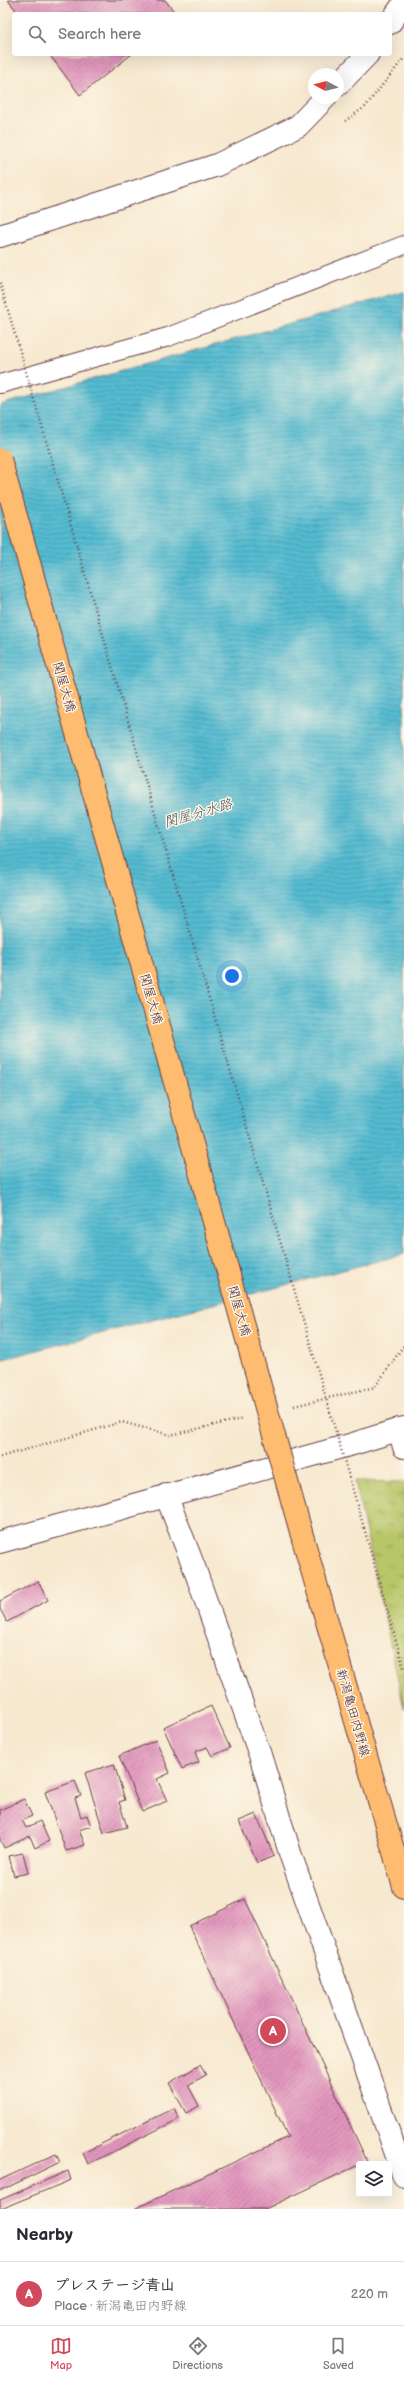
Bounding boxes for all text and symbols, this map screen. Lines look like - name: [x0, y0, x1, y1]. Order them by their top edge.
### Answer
- search box: [12, 12, 392, 56]
- icon: search: [26, 23, 48, 45]
- text: Search here: [58, 25, 141, 44]
- north arrow: [308, 68, 344, 104]
- street label: 関屋大橋: [49, 660, 79, 714]
- water label: 関屋分水路: [162, 795, 235, 831]
- your location: [222, 966, 242, 986]
- street label: 関屋大橋: [136, 972, 166, 1026]
- street label: 関屋大橋: [224, 1284, 254, 1338]
- street label: 新潟亀田内野線: [333, 1667, 374, 1760]
- pin: A: [260, 2016, 286, 2046]
- map controls: [356, 2161, 392, 2197]
- button: layers: [356, 2161, 392, 2197]
- text: Nearby: [16, 2225, 73, 2245]
- text: プレステージ青山: [54, 2276, 175, 2295]
- text: A: [25, 2286, 33, 2302]
- text: 220 m: [351, 2286, 388, 2302]
- text: Place · 新潟亀田内野線: [54, 2298, 186, 2314]
- tab: Map: [50, 2335, 72, 2372]
- tab: Directions: [172, 2335, 223, 2372]
- tab: Saved: [323, 2335, 354, 2372]

